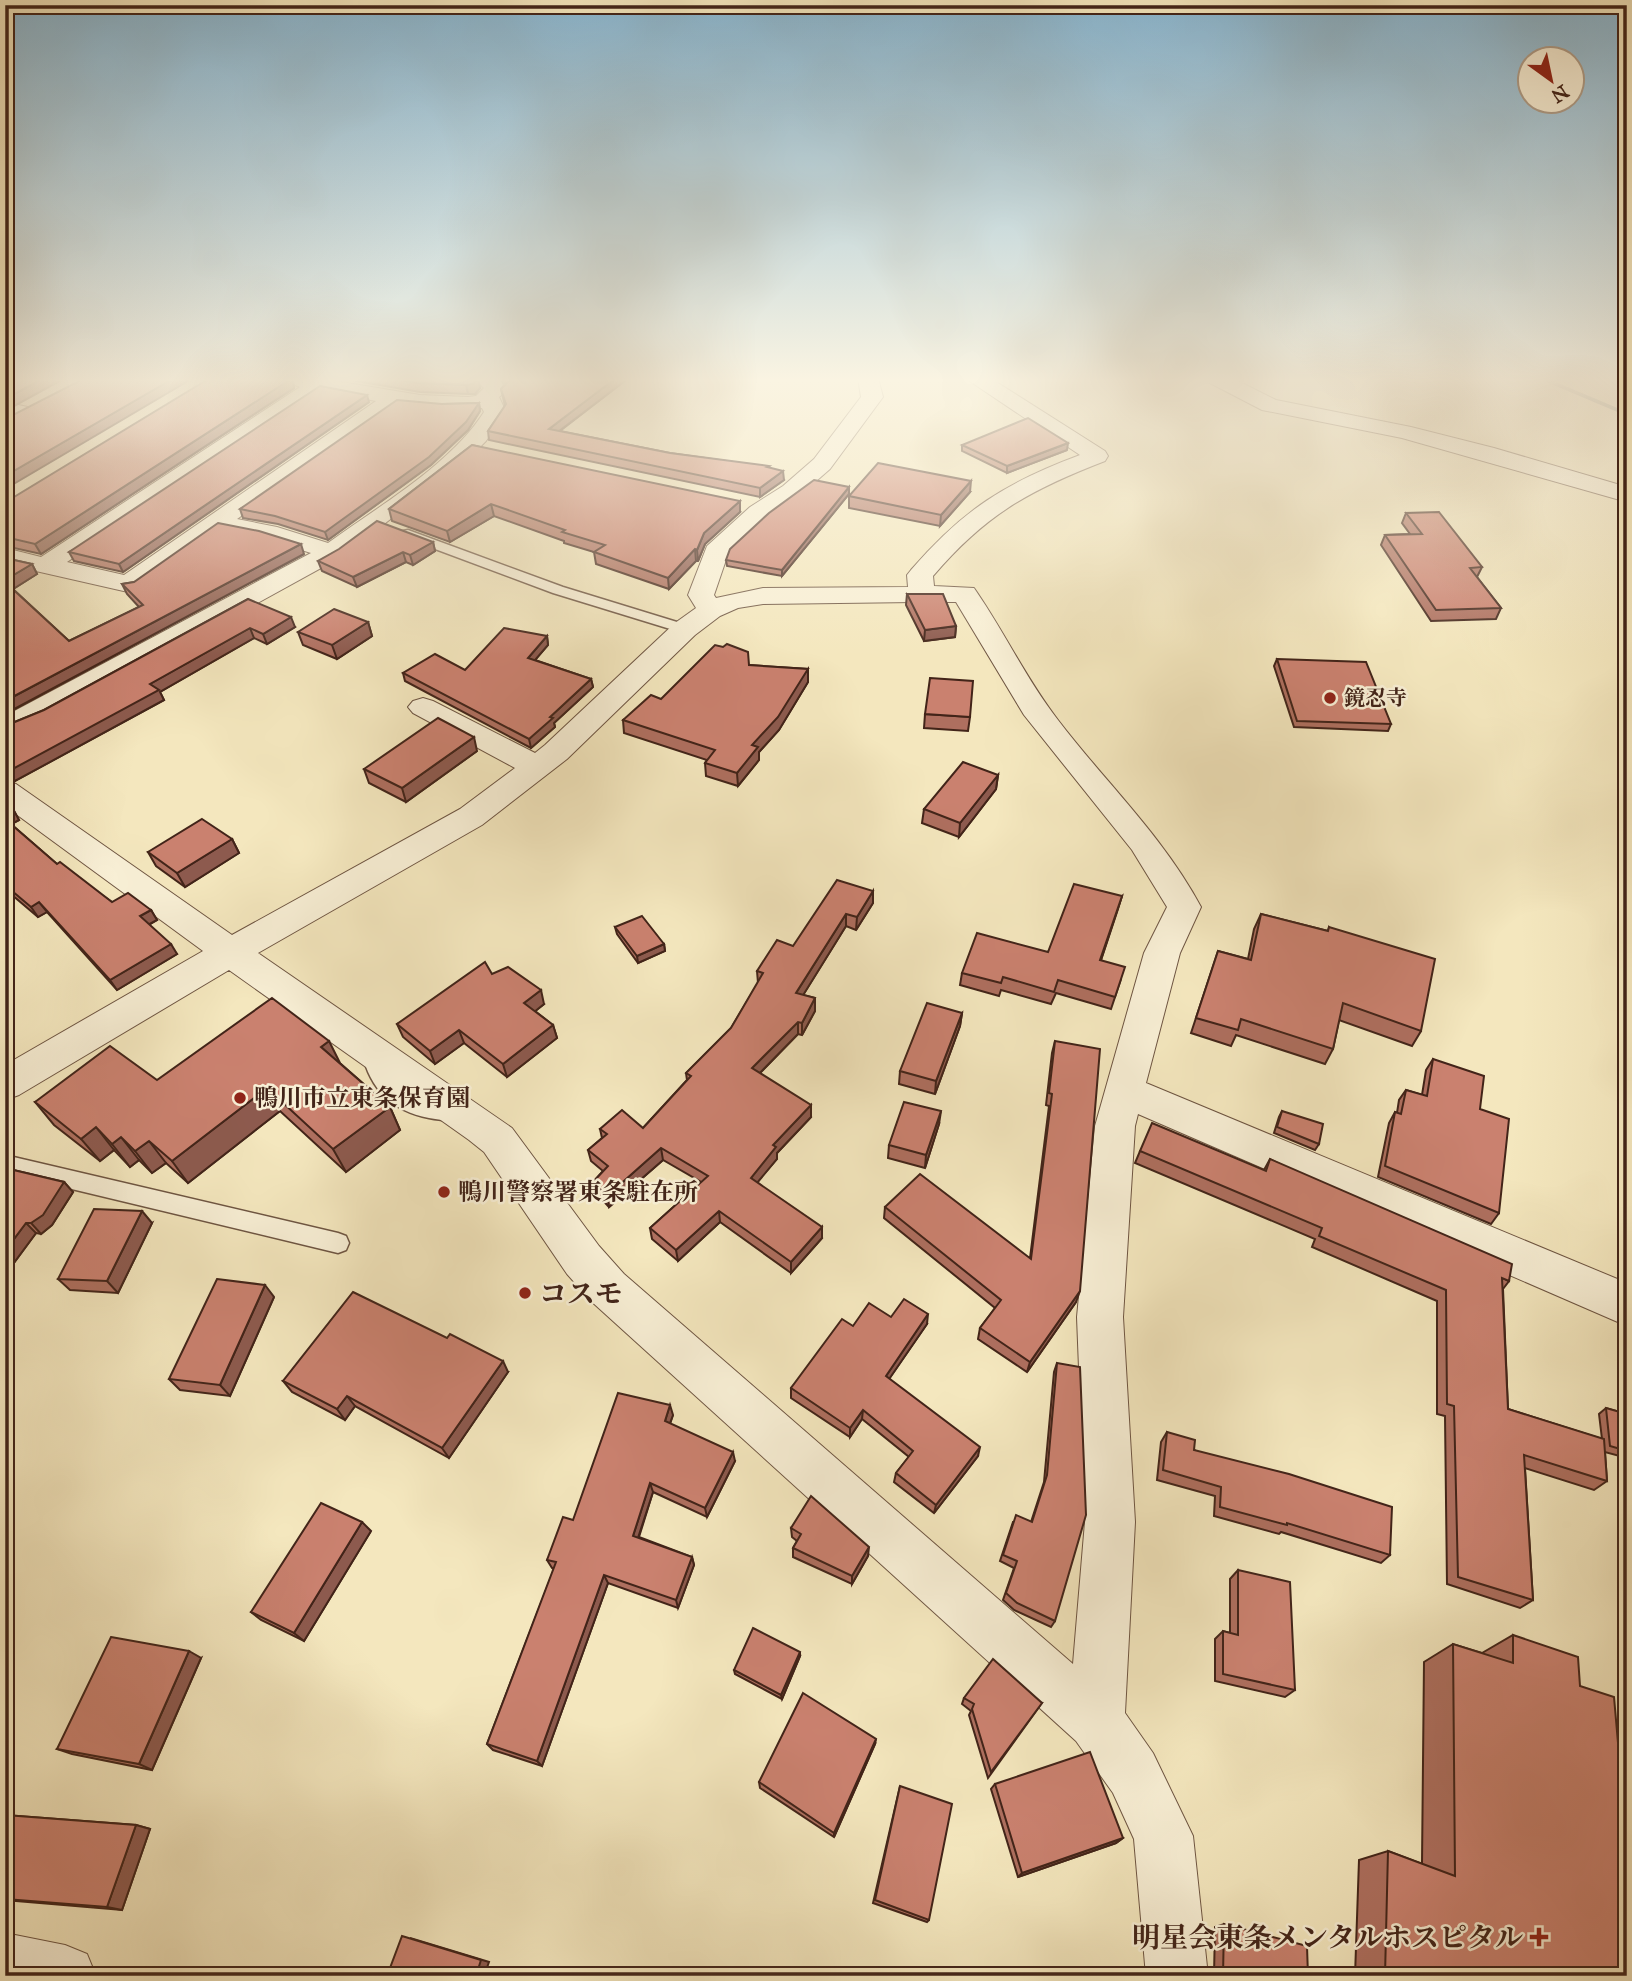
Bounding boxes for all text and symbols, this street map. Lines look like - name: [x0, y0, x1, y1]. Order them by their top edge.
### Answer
- north arrow: [1516, 46, 1586, 116]
- text: N: [1547, 80, 1573, 108]
- place label: 鏡忍寺: [1344, 685, 1407, 711]
- marker: 鏡忍寺: [1322, 690, 1338, 706]
- place label: 鴨川市立東条保育園: [254, 1083, 470, 1113]
- marker: 鴨川市立東条保育園: [232, 1090, 248, 1106]
- place label: 鴨川警察署東条駐在所: [458, 1177, 698, 1207]
- marker: 鴨川警察署東条駐在所: [436, 1184, 452, 1200]
- place label: コスモ: [539, 1276, 623, 1311]
- marker: コスモ: [517, 1285, 533, 1301]
- place label: 明星会東条メンタルホスピタル: [1132, 1920, 1523, 1955]
- marker: 明星会東条メンタルホスピタル: [1529, 1927, 1549, 1947]

